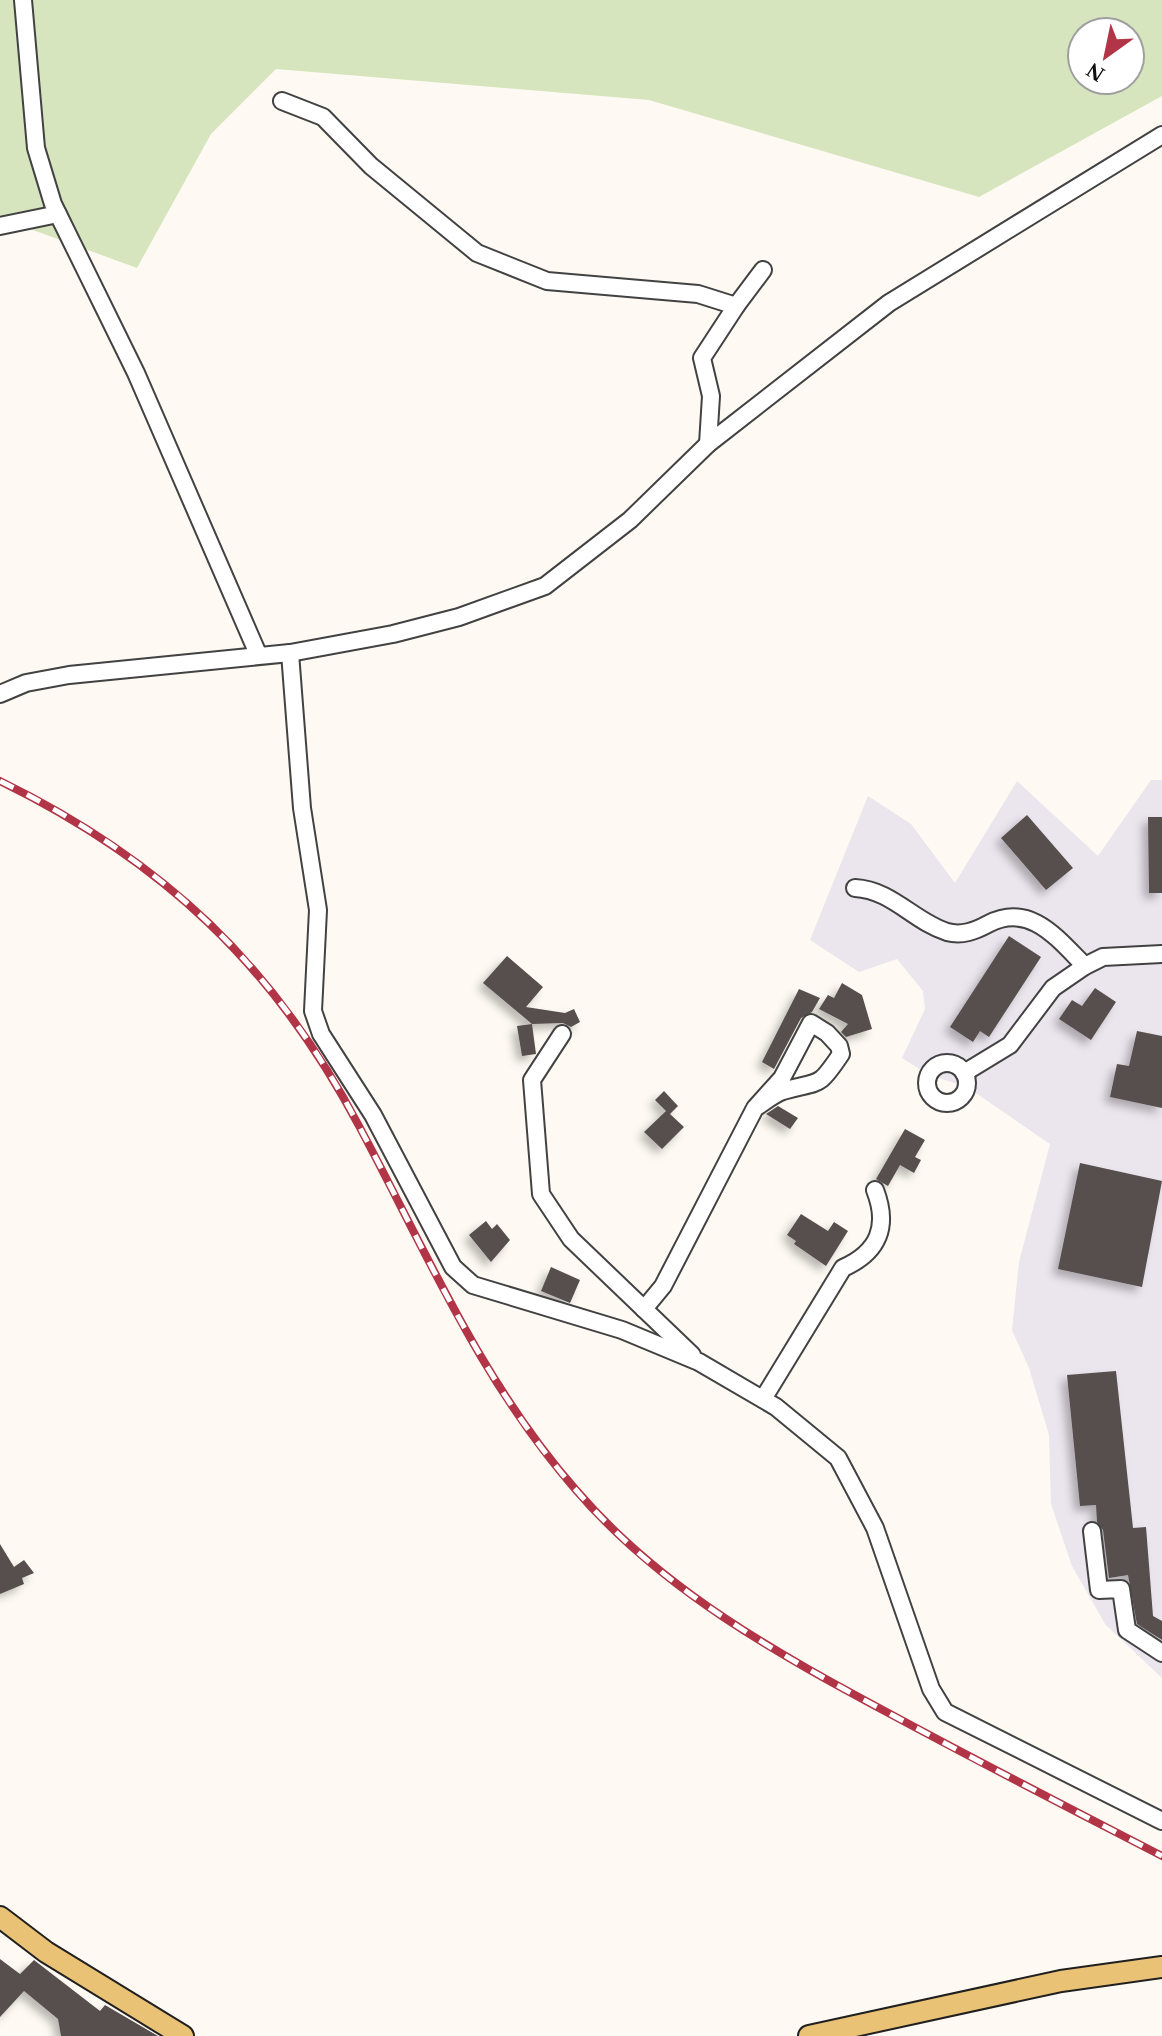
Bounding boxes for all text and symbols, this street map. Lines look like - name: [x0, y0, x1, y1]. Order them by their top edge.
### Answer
- north arrow: [1066, 16, 1146, 96]
- text: N: [1082, 57, 1109, 87]

